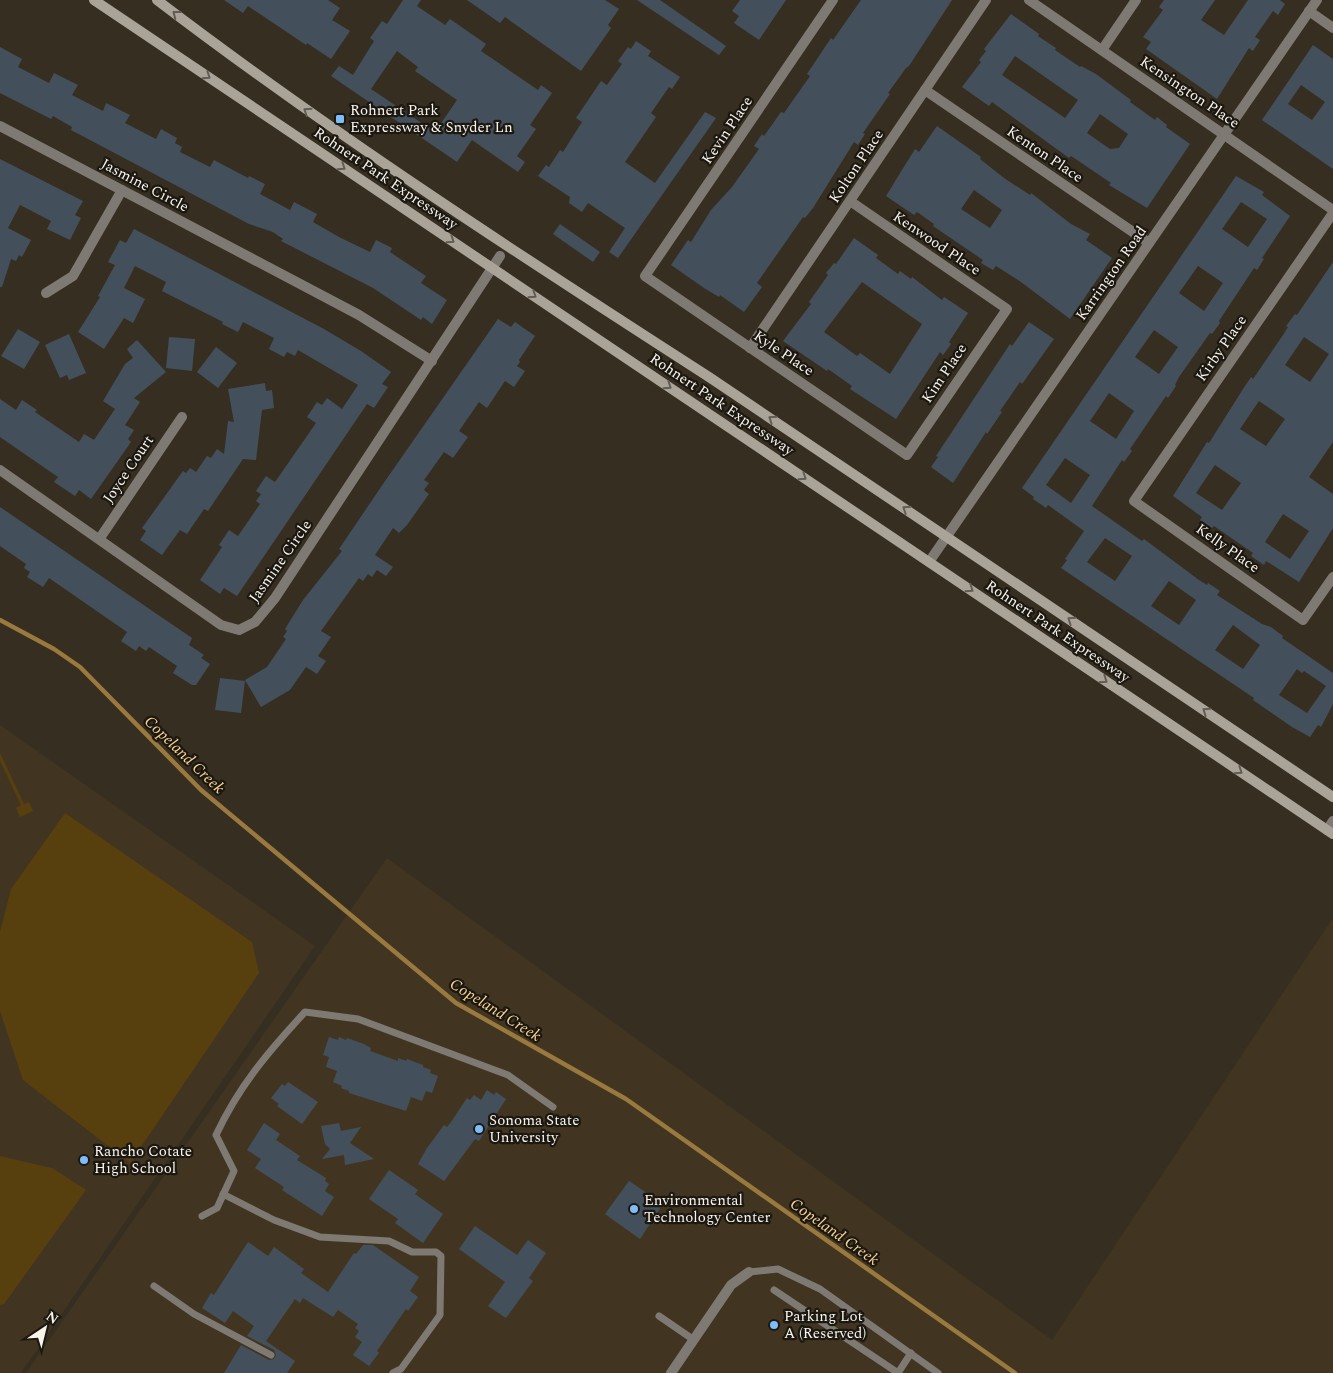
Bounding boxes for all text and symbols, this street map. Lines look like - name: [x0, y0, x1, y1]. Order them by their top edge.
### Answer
- one-way arrow: [173, 12, 182, 20]
- street label: Kensington Place: [1135, 50, 1244, 134]
- one-way arrow: [201, 70, 211, 79]
- street label: Kevin Place: [696, 92, 759, 169]
- place label: Rohnert Park Expressway & Snyder Ln: [350, 99, 513, 139]
- one-way arrow: [303, 108, 313, 117]
- marker: Rohnert Park Expressway & Snyder Ln: [334, 113, 346, 125]
- street label: Kenton Place: [1002, 120, 1088, 189]
- street label: Rohnert Park Expressway: [309, 121, 463, 236]
- street label: Kolton Place: [823, 125, 890, 208]
- street label: Jasmine Circle: [97, 153, 193, 218]
- one-way arrow: [336, 161, 346, 170]
- street label: Kenwood Place: [888, 205, 985, 281]
- street label: Karrington Road: [1070, 221, 1153, 325]
- one-way arrow: [445, 234, 454, 243]
- one-way arrow: [528, 289, 537, 299]
- street label: Kirby Place: [1190, 310, 1253, 386]
- street label: Kyle Place: [749, 325, 819, 382]
- street label: Kim Place: [916, 339, 973, 408]
- street label: Rohnert Park Expressway: [645, 347, 799, 462]
- one-way arrow: [662, 380, 672, 389]
- one-way arrow: [768, 416, 777, 425]
- street label: Joyce Court: [97, 431, 160, 508]
- one-way arrow: [797, 471, 807, 480]
- one-way arrow: [903, 506, 912, 516]
- street label: Jasmine Circle: [243, 515, 318, 608]
- street label: Kelly Place: [1191, 518, 1264, 579]
- street label: Rohnert Park Expressway: [981, 574, 1135, 689]
- one-way arrow: [964, 583, 973, 592]
- one-way arrow: [1067, 617, 1077, 626]
- one-way arrow: [1099, 674, 1108, 683]
- one-way arrow: [1202, 708, 1211, 717]
- water label: Copeland Creek: [139, 710, 230, 800]
- one-way arrow: [1233, 765, 1243, 774]
- water label: Copeland Creek: [445, 972, 546, 1048]
- place label: Sonoma State University: [489, 1109, 579, 1149]
- marker: Sonoma State University: [473, 1123, 485, 1135]
- place label: Rancho Cotate High School: [94, 1140, 192, 1180]
- marker: Rancho Cotate High School: [78, 1154, 90, 1166]
- place label: Environmental Technology Center: [644, 1189, 770, 1229]
- water label: Copeland Creek: [785, 1192, 884, 1272]
- marker: Environmental Technology Center: [628, 1203, 640, 1215]
- north arrow: [20, 1303, 70, 1353]
- place label: Parking Lot A (Reserved): [784, 1305, 866, 1345]
- text: N: [41, 1306, 63, 1330]
- marker: Parking Lot A (Reserved): [768, 1319, 780, 1331]

